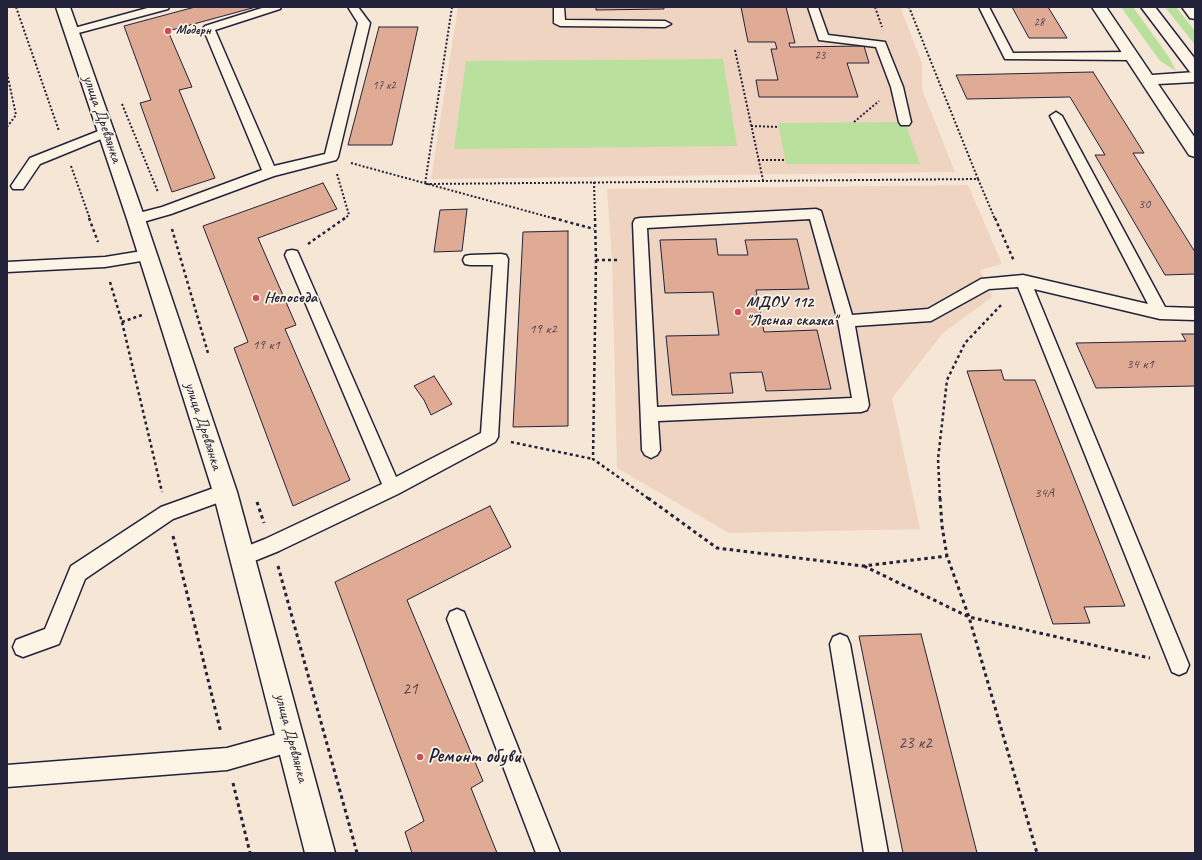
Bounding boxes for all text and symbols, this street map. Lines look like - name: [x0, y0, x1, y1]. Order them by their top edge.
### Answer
- house number: 28: [1034, 16, 1044, 30]
- place label: Модерн: [176, 23, 211, 39]
- marker: Модерн: [163, 26, 173, 36]
- house number: 23: [815, 49, 825, 63]
- street label: улица Древлянка: [78, 73, 126, 165]
- house number: 17 к2: [372, 79, 396, 93]
- house number: 30: [1138, 196, 1150, 212]
- place label: Непоседа: [264, 288, 317, 308]
- marker: Непоседа: [251, 293, 261, 303]
- place label: МДОУ 112 "Лесная сказка": [746, 293, 837, 331]
- marker: МДОУ 112 "Лесная сказка": [733, 307, 743, 317]
- house number: 19 к2: [529, 321, 557, 337]
- house number: 19 к1: [252, 337, 280, 353]
- house number: 34 к1: [1126, 356, 1154, 372]
- street label: улица Древлянка: [180, 380, 226, 472]
- house number: 34А: [1034, 485, 1054, 501]
- house number: 21: [402, 680, 418, 700]
- street label: улица Древлянка: [270, 691, 312, 785]
- house number: 23 к2: [898, 734, 932, 754]
- place label: Ремонт обуви: [428, 746, 520, 768]
- marker: Ремонт обуви: [415, 752, 425, 762]

